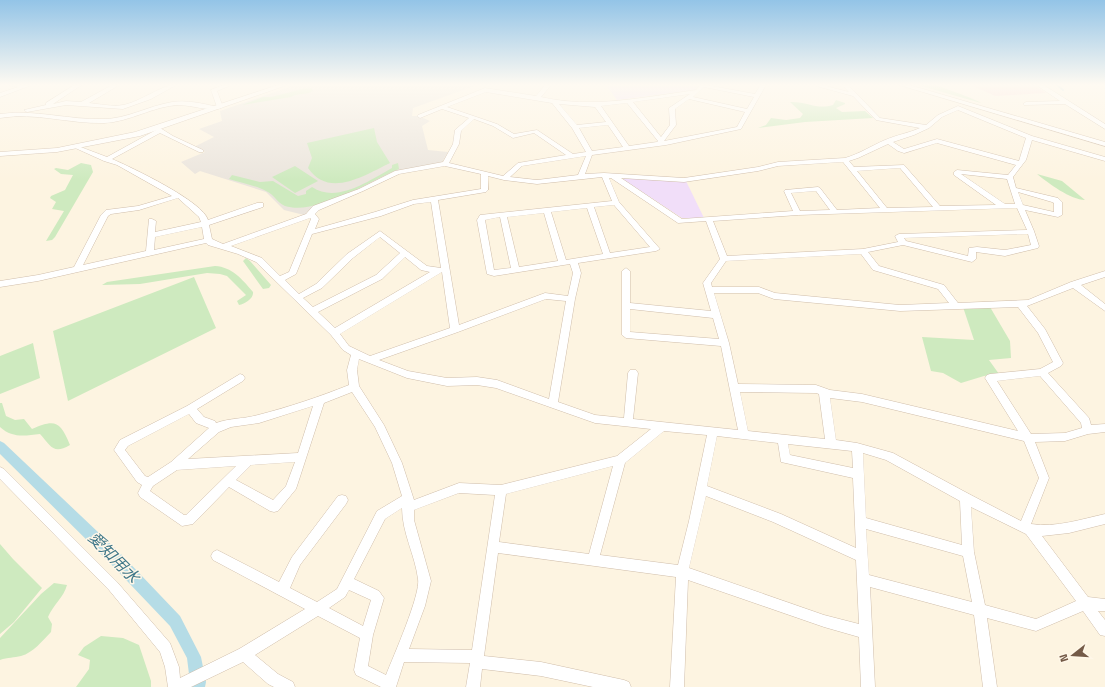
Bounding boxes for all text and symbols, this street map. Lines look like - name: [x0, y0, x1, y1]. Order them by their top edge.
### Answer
- water label: 愛知用水: [83, 526, 147, 590]
- north arrow: [1053, 635, 1093, 675]
- text: N: [1055, 652, 1072, 664]

